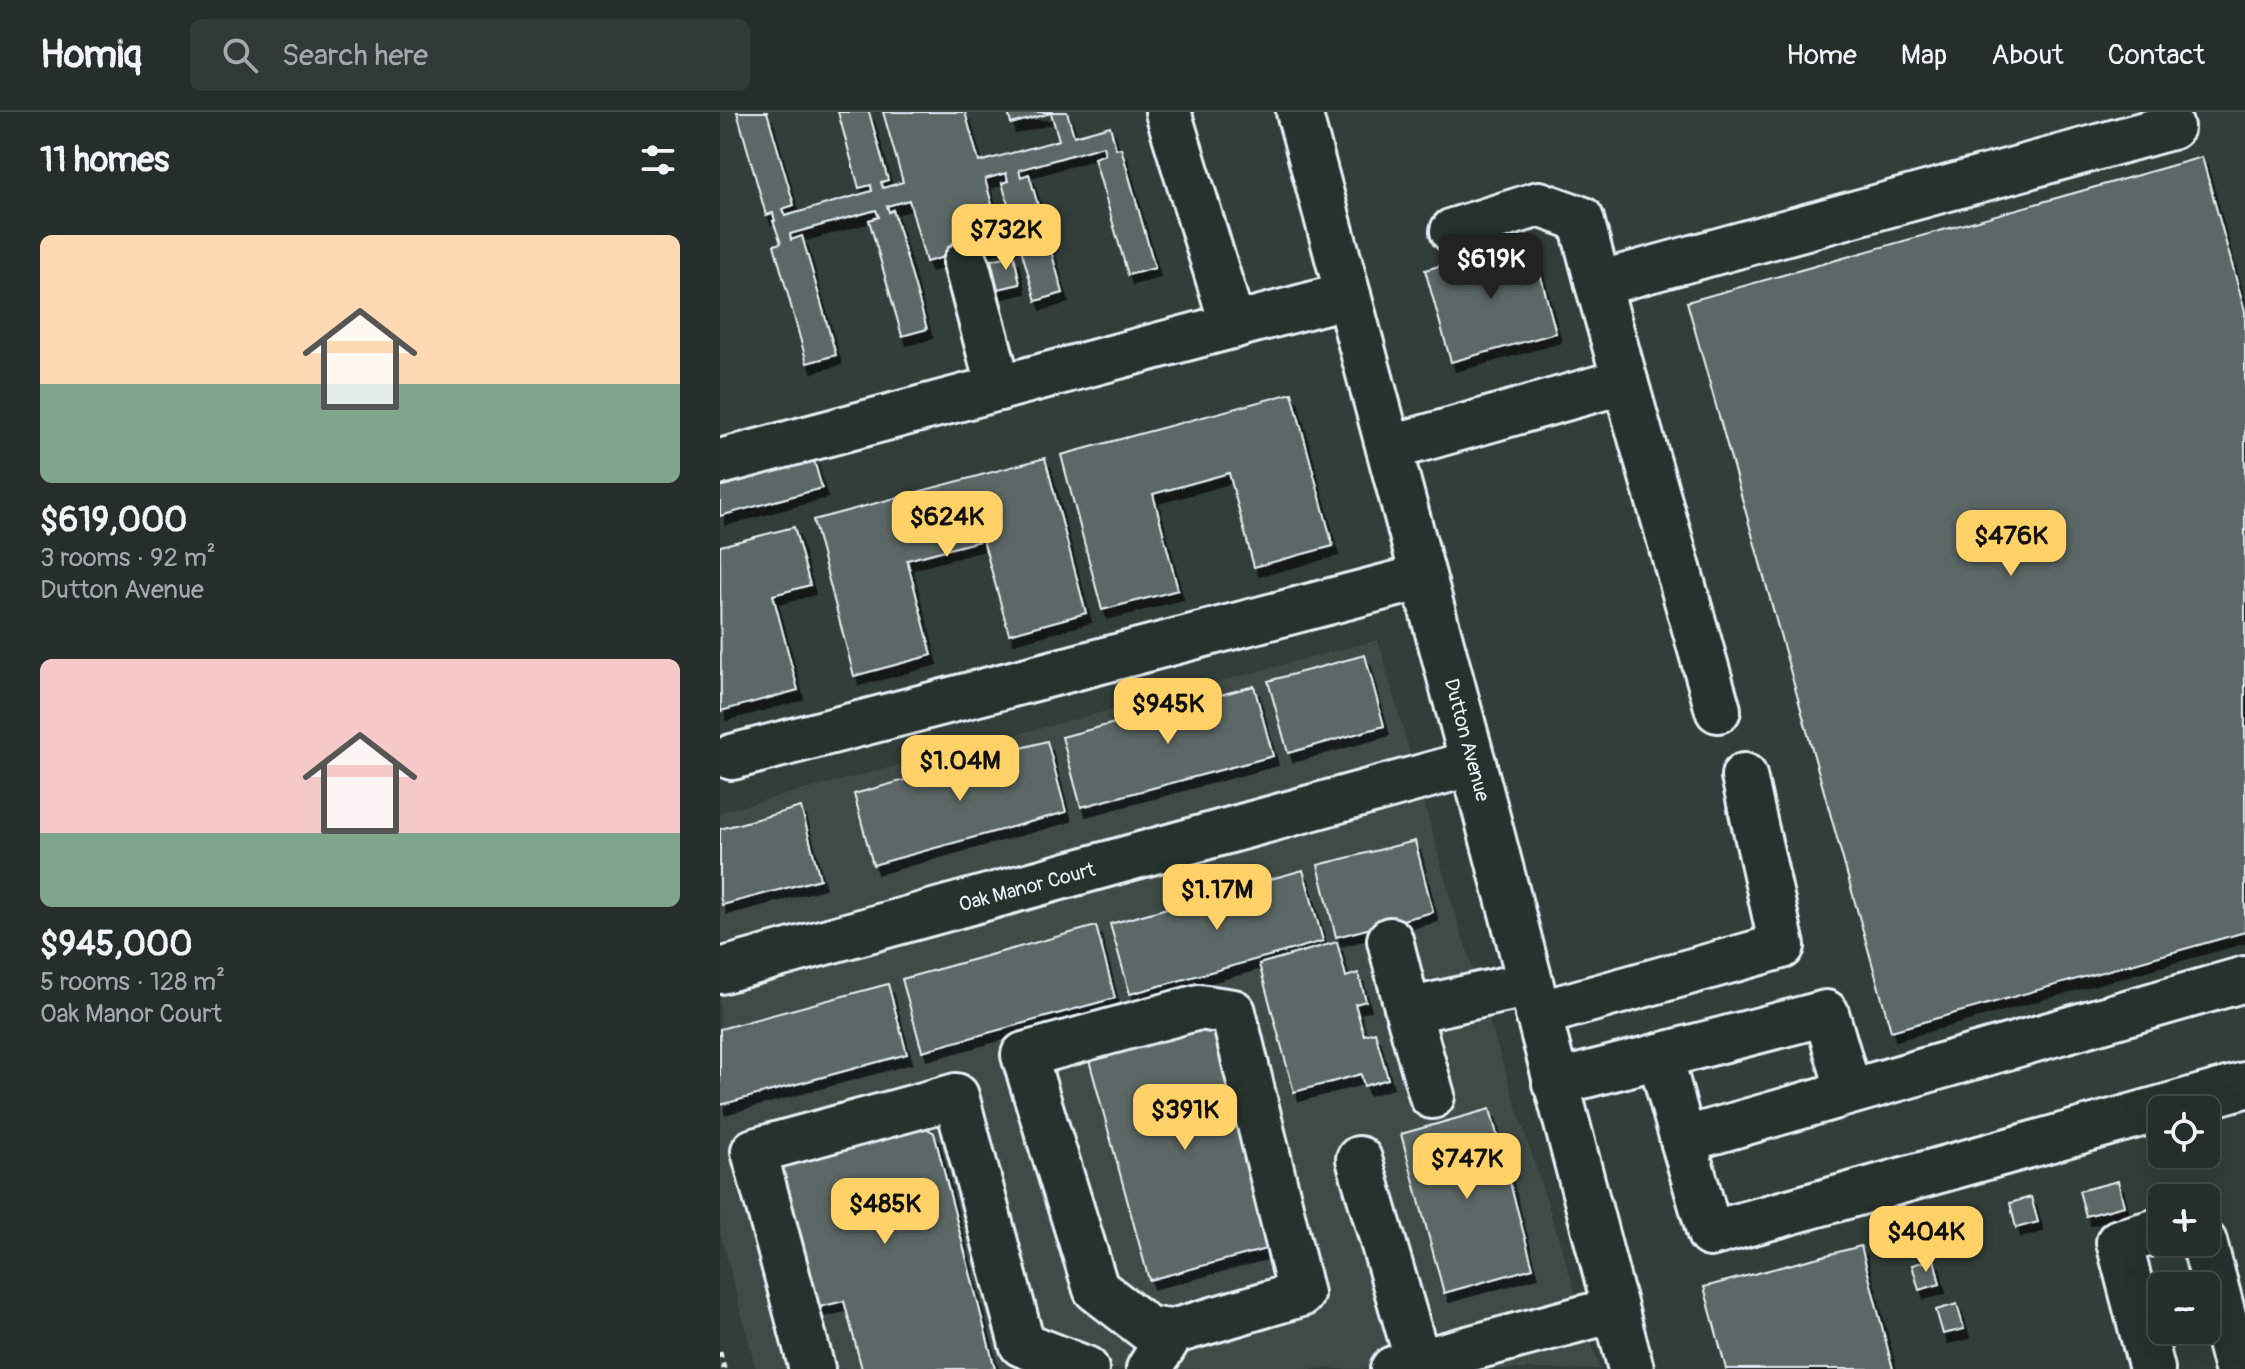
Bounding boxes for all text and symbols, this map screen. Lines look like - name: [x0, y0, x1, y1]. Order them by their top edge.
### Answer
- search box: [190, 19, 750, 91]
- text: Homiq: [40, 31, 142, 79]
- icon: search: [218, 33, 262, 77]
- text: Search here: [282, 37, 428, 74]
- text: Home: [1786, 38, 1857, 73]
- text: Map: [1901, 38, 1947, 73]
- text: About: [1991, 38, 2064, 73]
- text: Contact: [2108, 38, 2205, 73]
- icon: filters: [636, 138, 680, 182]
- text: 11 homes: [40, 139, 169, 182]
- pin: $732K: [950, 204, 1062, 272]
- text: $732K: [970, 214, 1042, 246]
- pin: $619K: [1435, 233, 1547, 301]
- text: $619K: [1457, 243, 1525, 275]
- icon: home: [288, 287, 432, 431]
- pin: $624K: [891, 491, 1003, 559]
- text: $619,000: [40, 499, 187, 542]
- text: $624K: [910, 501, 984, 533]
- pin: $476K: [1955, 510, 2067, 578]
- text: $476K: [1974, 520, 2048, 552]
- text: 3 rooms · 92 m²: [40, 542, 216, 574]
- text: Dutton Avenue: [40, 574, 204, 606]
- street label: Dutton Avenue: [1439, 676, 1495, 804]
- pin: $945K: [1112, 678, 1224, 746]
- text: $945K: [1132, 688, 1204, 720]
- icon: home: [288, 711, 432, 855]
- pin: $1.04M: [895, 735, 1025, 803]
- text: $1.04M: [919, 745, 1001, 777]
- street label: Oak Manor Court: [956, 857, 1099, 917]
- pin: $1.17M: [1152, 864, 1282, 932]
- text: $1.17M: [1181, 874, 1253, 906]
- text: $945,000: [40, 923, 192, 966]
- text: 5 rooms · 128 m²: [40, 966, 225, 998]
- text: Oak Manor Court: [40, 998, 222, 1030]
- pin: $391K: [1129, 1084, 1241, 1152]
- text: $391K: [1151, 1094, 1219, 1126]
- map controls: [2148, 1096, 2220, 1344]
- button: locate: [2148, 1096, 2220, 1168]
- pin: $747K: [1411, 1133, 1523, 1201]
- text: $747K: [1431, 1143, 1503, 1175]
- pin: $485K: [829, 1178, 941, 1246]
- button: +: [2148, 1184, 2220, 1256]
- text: $485K: [849, 1188, 921, 1220]
- pin: $404K: [1870, 1206, 1982, 1274]
- text: $404K: [1887, 1216, 1965, 1248]
- button: −: [2148, 1272, 2220, 1344]

